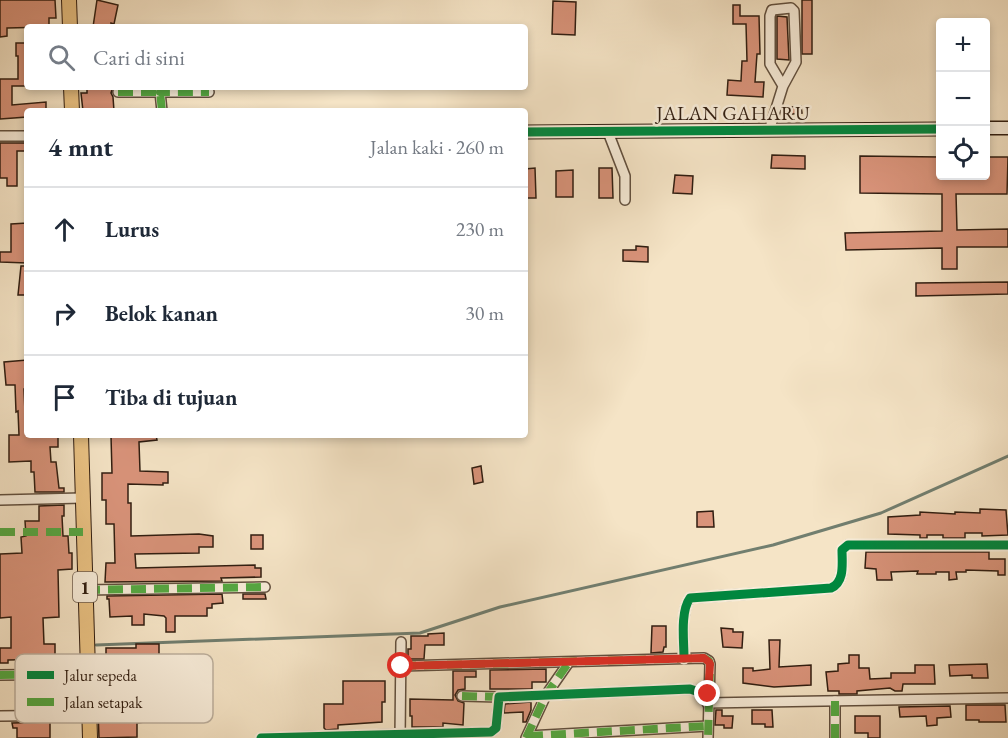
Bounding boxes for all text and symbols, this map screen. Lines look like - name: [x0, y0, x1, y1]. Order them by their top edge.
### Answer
- map controls: [936, 18, 990, 180]
- button: +: [936, 18, 990, 72]
- search box: [24, 24, 528, 90]
- icon: search: [45, 41, 78, 74]
- text: Cari di sini: [93, 43, 185, 72]
- button: −: [936, 72, 990, 126]
- street label: JALAN GAHARU: [654, 100, 810, 126]
- button: locate: [936, 126, 990, 180]
- text: 4 mnt: [48, 130, 113, 164]
- text: Jalan kaki · 260 m: [370, 134, 504, 160]
- icon: ahead: [48, 213, 81, 246]
- text: Lurus: [105, 215, 159, 244]
- text: 230 m: [456, 216, 504, 242]
- icon: right: [48, 297, 81, 330]
- text: Belok kanan: [105, 299, 218, 328]
- text: 30 m: [465, 300, 504, 326]
- icon: arrive: [48, 381, 81, 414]
- text: Tiba di tujuan: [105, 383, 237, 412]
- road number: 1: [73, 572, 97, 602]
- route start: [387, 652, 413, 678]
- legend: [15, 654, 213, 723]
- text: Jalur sepeda: [62, 665, 138, 686]
- route end: [694, 680, 720, 706]
- text: Jalan setapak: [62, 692, 143, 713]

